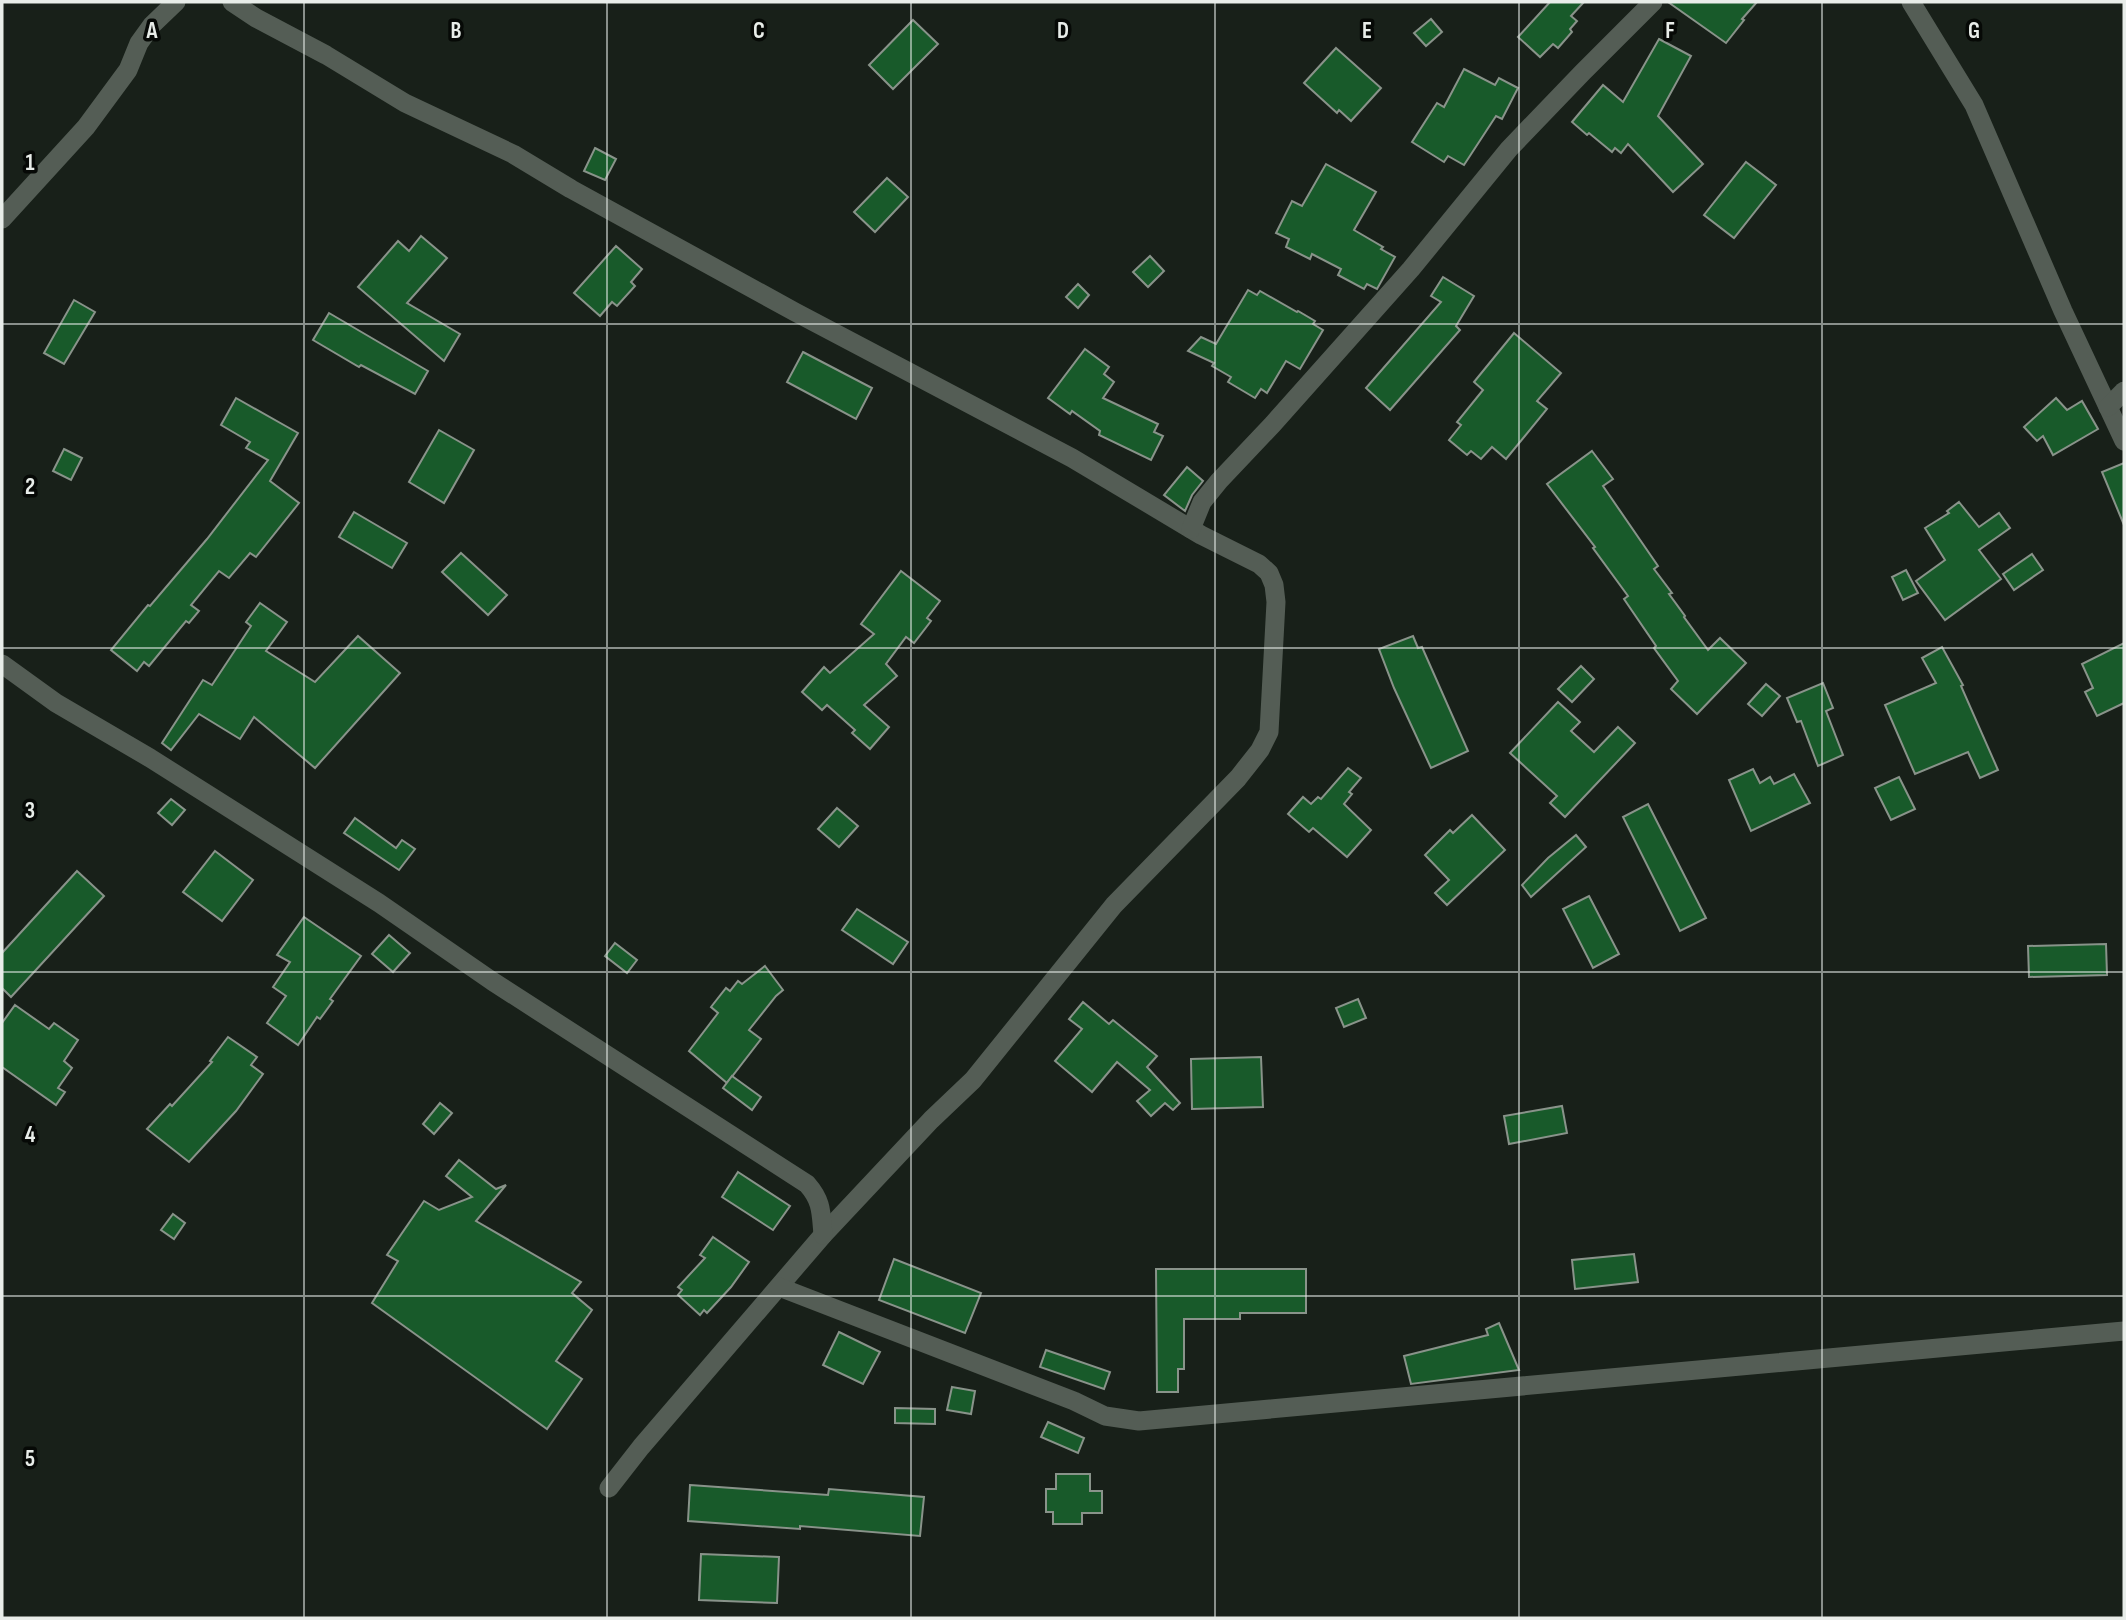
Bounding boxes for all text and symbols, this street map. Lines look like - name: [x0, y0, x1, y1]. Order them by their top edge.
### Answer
- text: A: [146, 17, 159, 45]
- text: B: [451, 17, 462, 45]
- text: C: [753, 17, 765, 45]
- text: D: [1057, 17, 1069, 45]
- text: E: [1362, 17, 1372, 45]
- text: F: [1665, 17, 1675, 45]
- text: G: [1968, 17, 1980, 45]
- text: 1: [25, 149, 35, 177]
- text: 2: [25, 473, 35, 501]
- text: 3: [25, 797, 35, 825]
- text: 4: [25, 1121, 36, 1149]
- text: 5: [25, 1445, 35, 1473]

